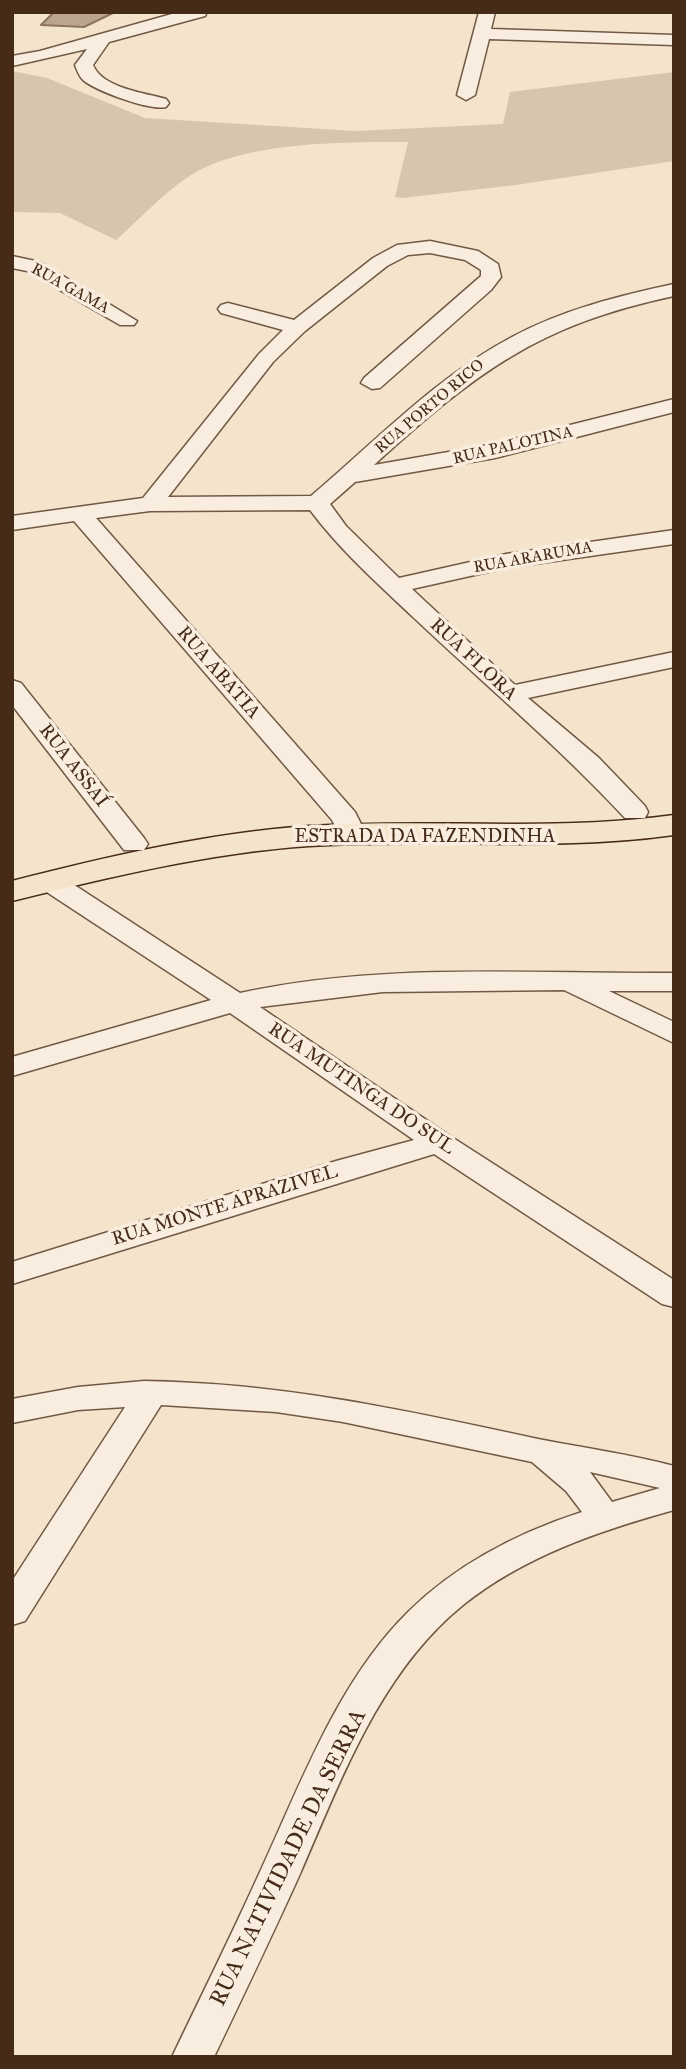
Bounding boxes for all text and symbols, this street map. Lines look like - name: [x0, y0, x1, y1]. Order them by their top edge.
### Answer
- street label: RUA GAMA: [27, 260, 113, 318]
- street label: RUA PORTO RICO: [371, 356, 489, 458]
- street label: RUA PALOTINA: [451, 423, 575, 469]
- street label: RUA ARARUMA: [472, 538, 594, 578]
- street label: RUA FLORA: [425, 614, 521, 706]
- street label: RUA ABATIA: [171, 622, 265, 724]
- street label: RUA ASSAÍ: [33, 720, 113, 812]
- street label: ESTRADA DA FAZENDINHA: [295, 826, 555, 848]
- street label: RUA MUTINGA DO SUL: [263, 1018, 459, 1160]
- street label: RUA MONTE APRAZIVEL: [109, 1161, 341, 1251]
- street label: RUA NATIVIDADE DA SERRA: [205, 1705, 373, 2011]

